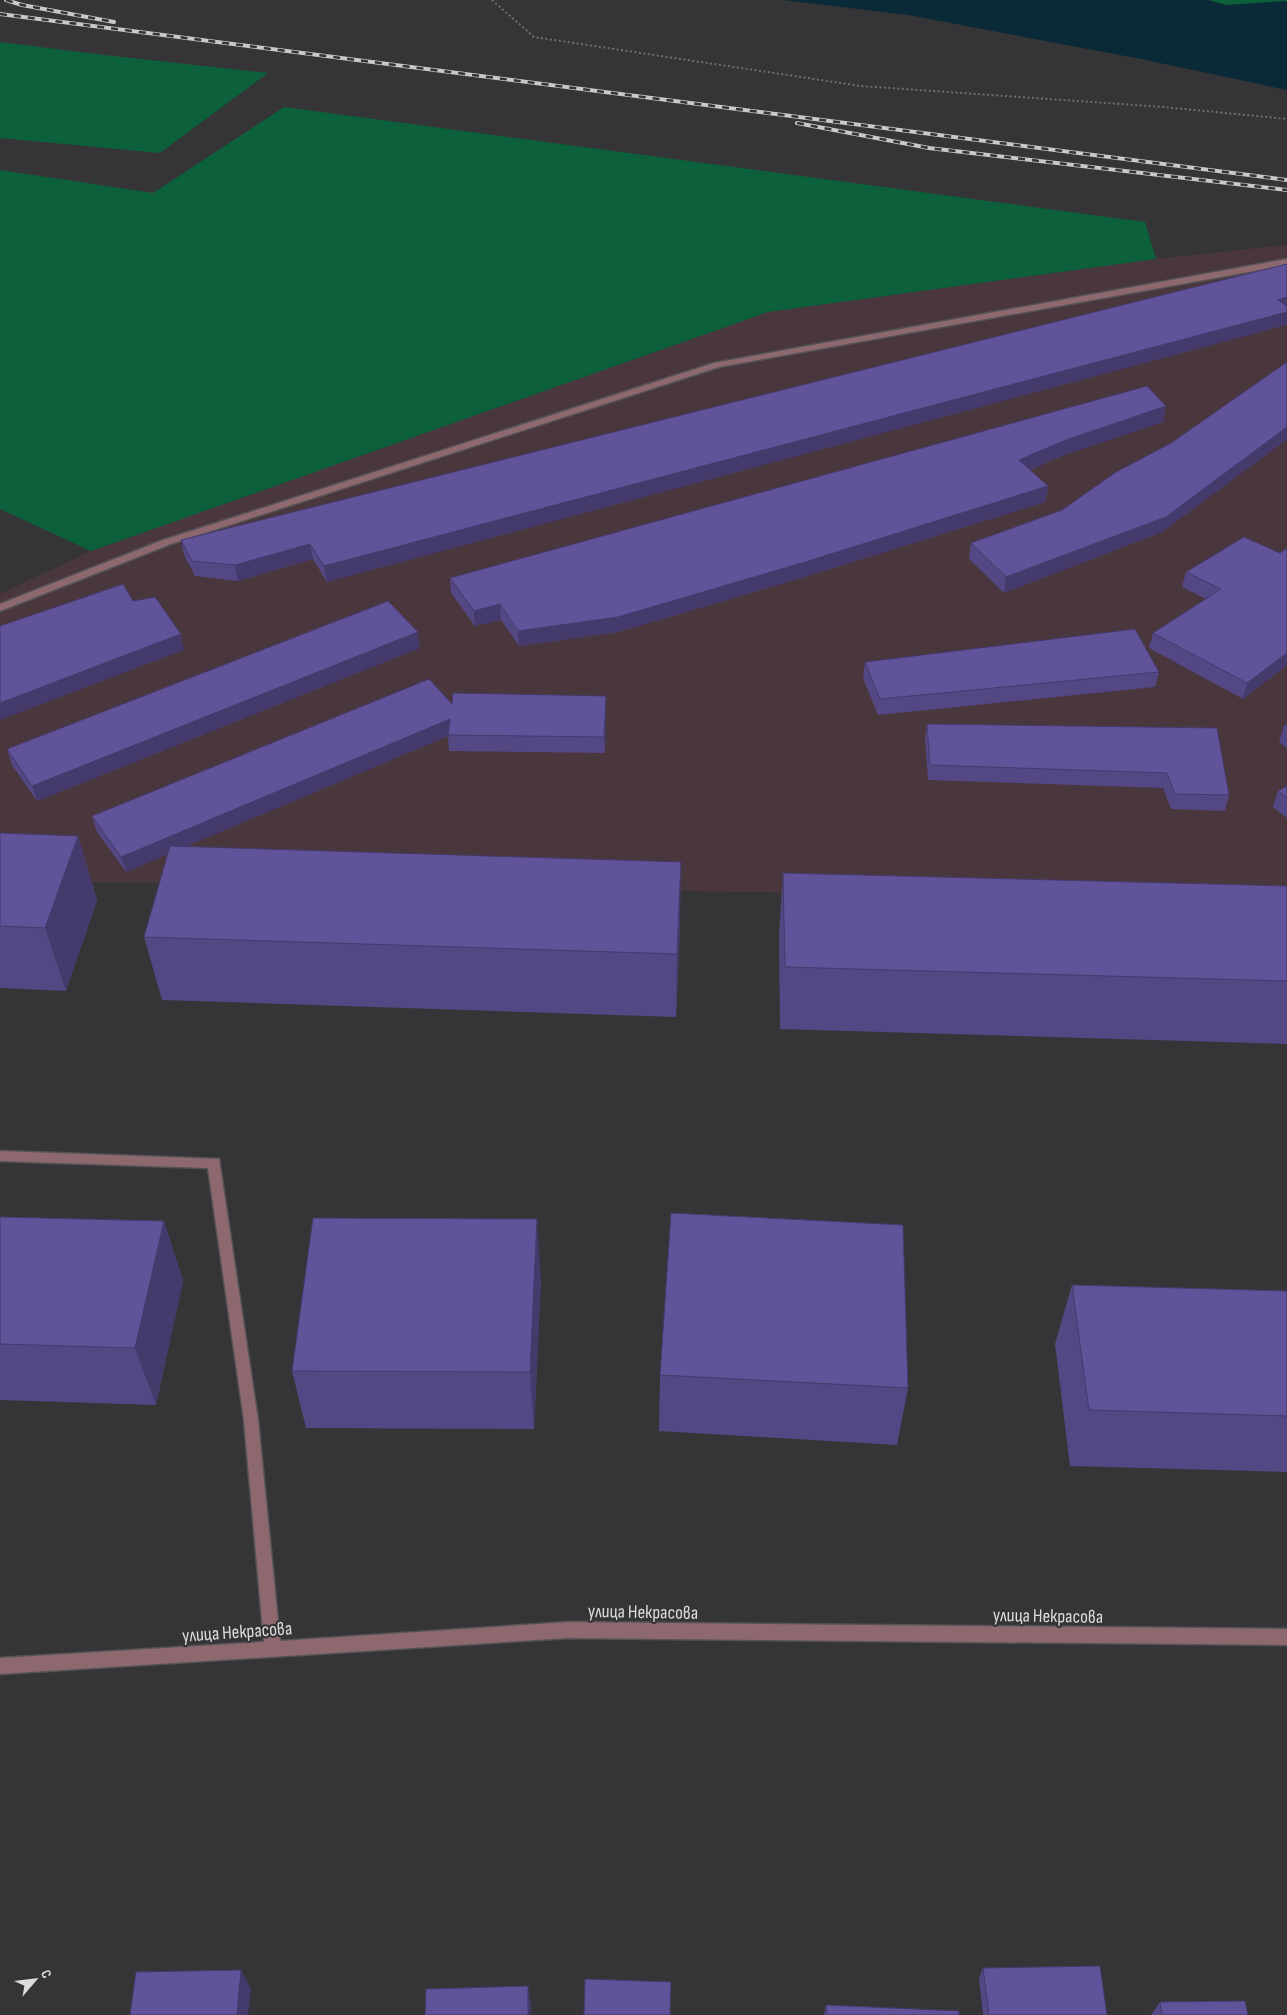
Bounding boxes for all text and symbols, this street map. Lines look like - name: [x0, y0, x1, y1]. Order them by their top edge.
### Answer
- street label: улица Некрасова: [588, 1600, 698, 1625]
- street label: улица Некрасова: [993, 1604, 1103, 1629]
- street label: улица Некрасова: [181, 1617, 293, 1648]
- north arrow: [10, 1955, 60, 2005]
- text: С: [37, 1967, 55, 1981]

